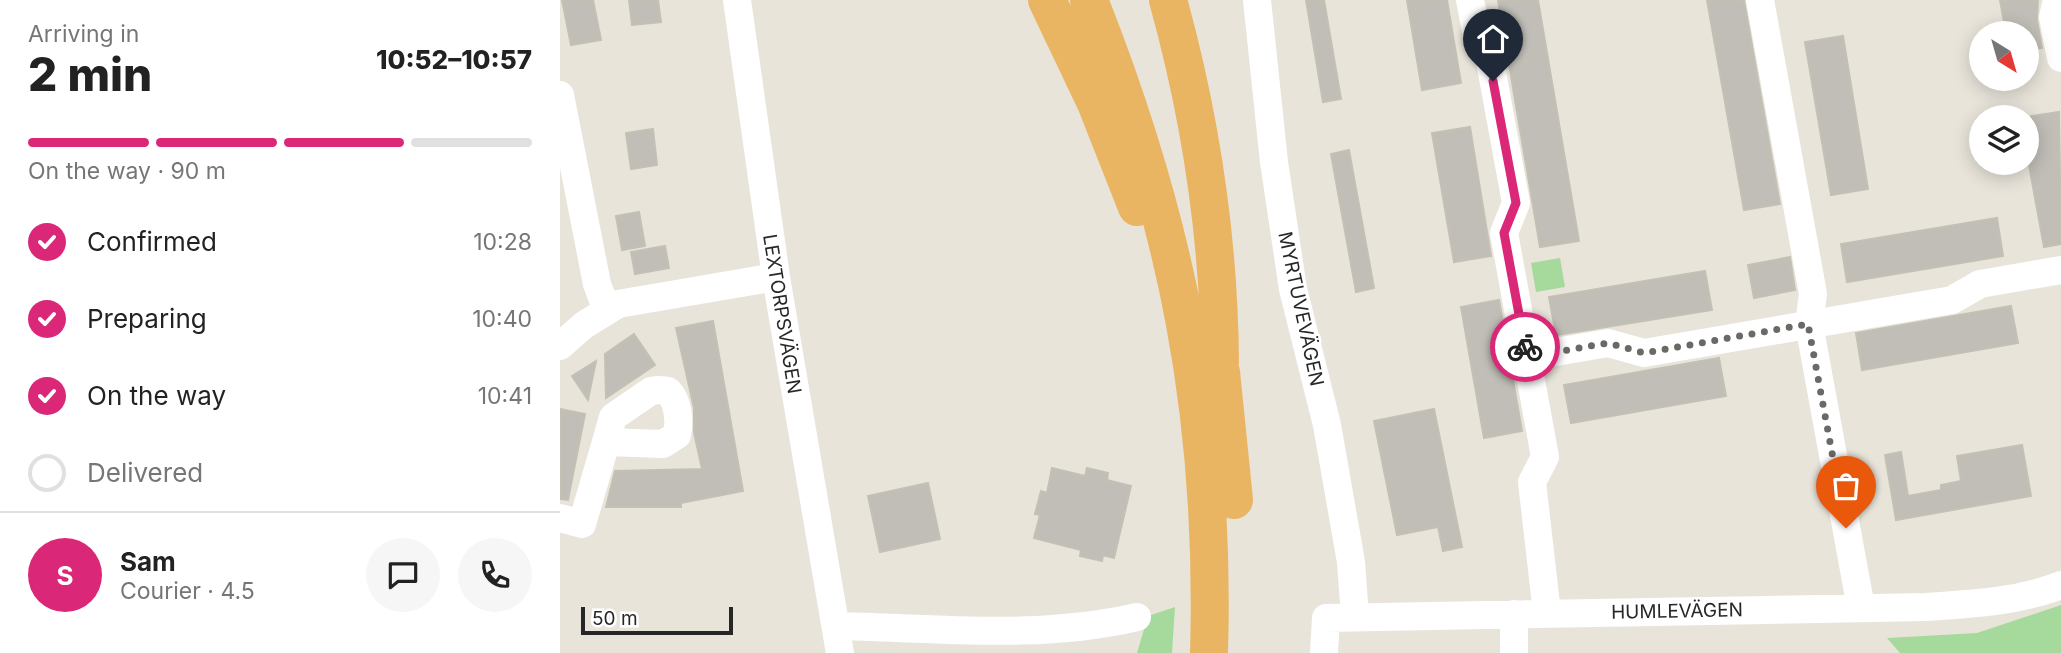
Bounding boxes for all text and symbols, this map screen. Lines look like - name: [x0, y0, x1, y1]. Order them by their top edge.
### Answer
- pin: [1463, 9, 1523, 81]
- text: Arriving in: [28, 20, 139, 48]
- icon: home: [1474, 20, 1512, 58]
- north arrow: [1969, 21, 2039, 91]
- map controls: [1969, 21, 2039, 175]
- text: 10:52–10:57: [376, 44, 532, 75]
- text: 2 min: [28, 46, 152, 102]
- button: layers: [1969, 105, 2039, 175]
- text: On the way · 90 m: [28, 157, 226, 185]
- icon: check: [28, 223, 66, 261]
- text: Confirmed: [87, 226, 217, 257]
- text: 10:28: [473, 228, 532, 256]
- street label: MYRTUVEVÄGEN: [1273, 230, 1329, 388]
- street label: LEXTORPSVÄGEN: [758, 233, 806, 395]
- icon: check: [28, 300, 66, 338]
- text: Preparing: [87, 303, 207, 334]
- text: 10:40: [472, 305, 532, 333]
- courier: [1490, 312, 1560, 382]
- icon: bike: [1506, 328, 1544, 366]
- icon: check: [28, 377, 66, 415]
- text: On the way: [87, 380, 226, 411]
- text: 10:41: [478, 382, 532, 410]
- pin: [1816, 456, 1876, 528]
- text: Delivered: [87, 457, 203, 488]
- icon: bag: [1827, 467, 1865, 505]
- button: chat: [366, 538, 440, 612]
- button: phone: [458, 538, 532, 612]
- text: Sam: [120, 546, 176, 577]
- text: S: [56, 560, 74, 591]
- text: Courier · 4.5: [120, 577, 255, 605]
- street label: HUMLEVÄGEN: [1611, 598, 1743, 624]
- scale bar: [581, 604, 733, 636]
- text: 50 m: [592, 607, 638, 630]

